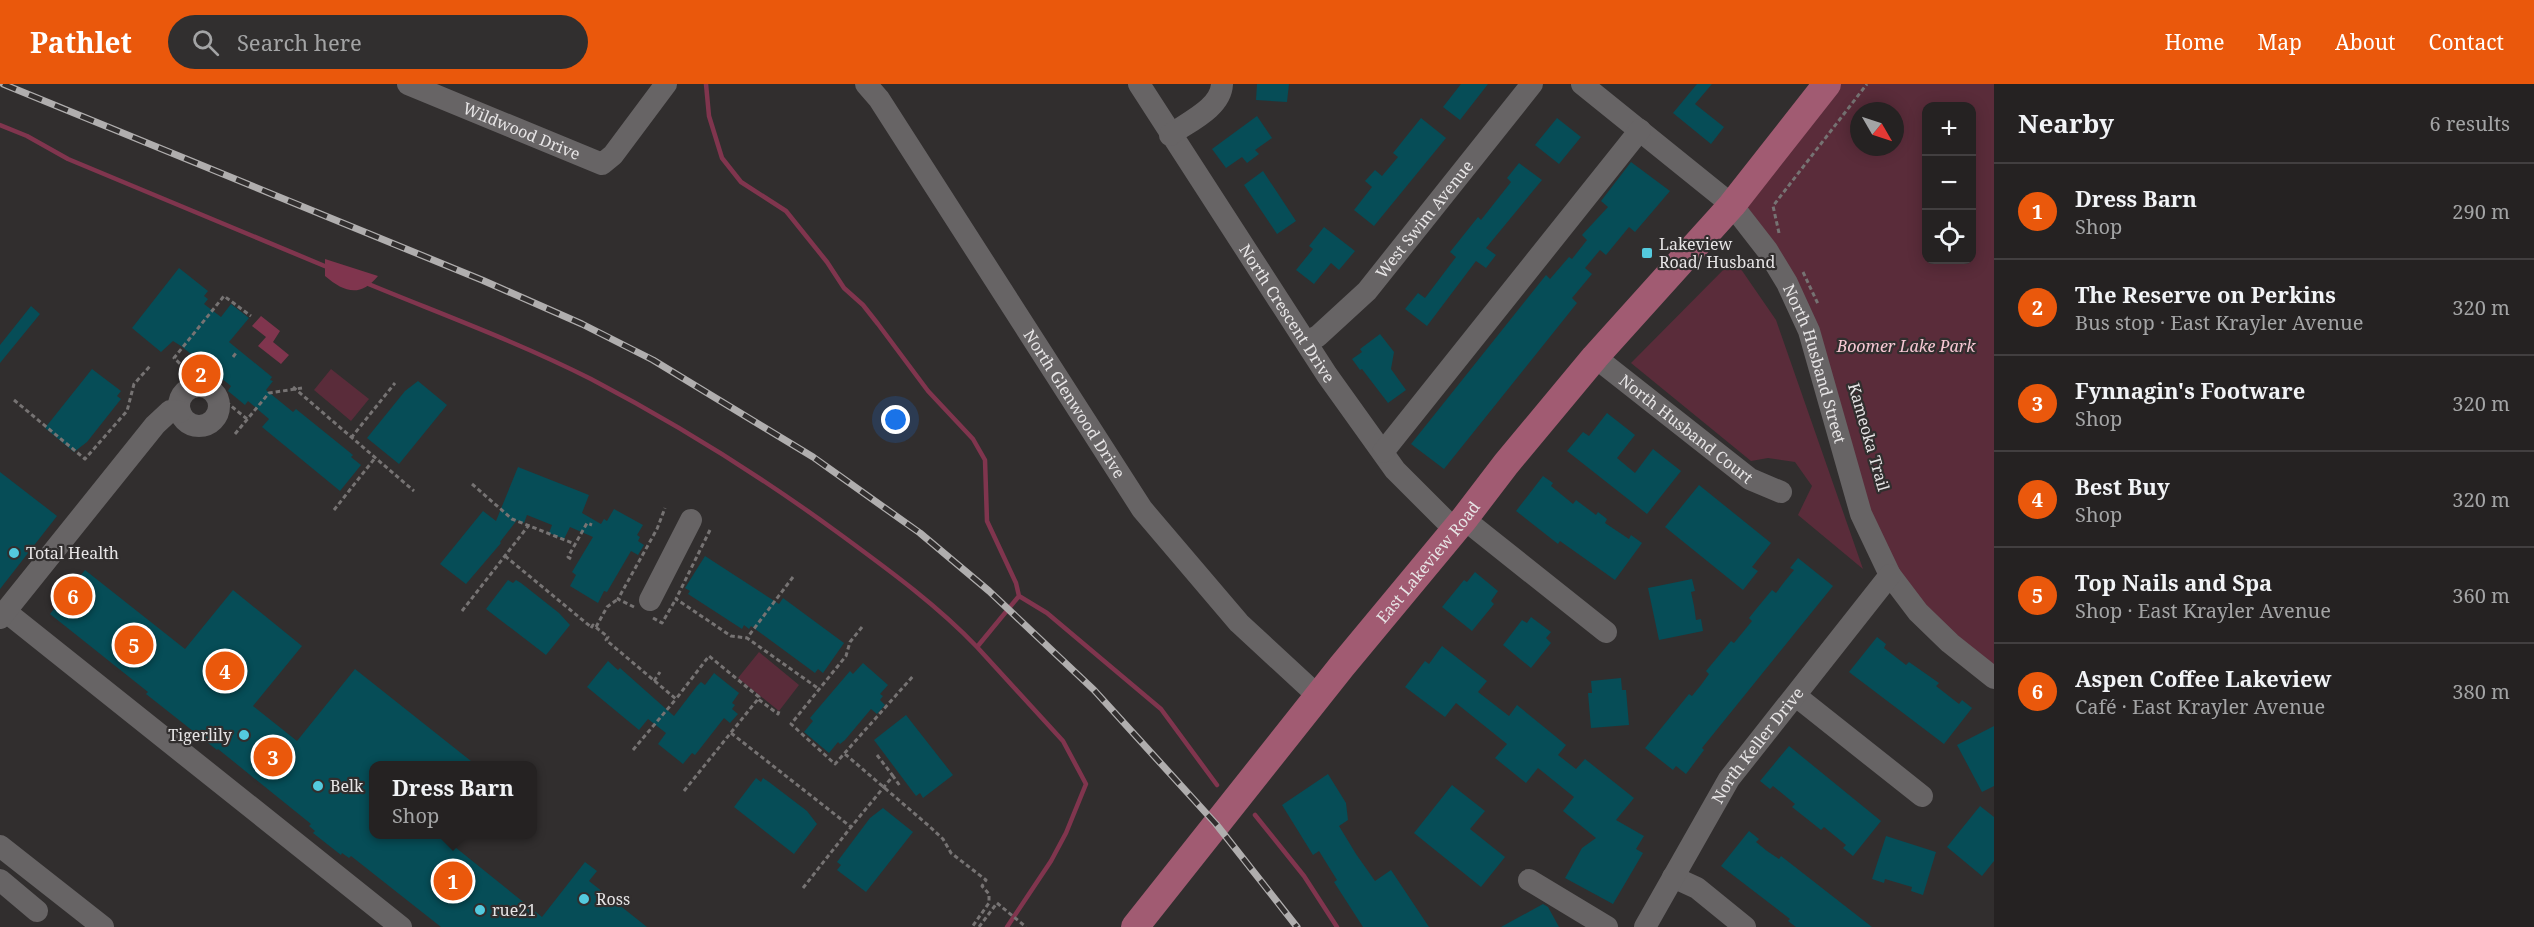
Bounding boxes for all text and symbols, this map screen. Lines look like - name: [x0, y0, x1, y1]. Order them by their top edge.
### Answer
- search box: [168, 15, 588, 69]
- text: Pathlet: [30, 23, 132, 61]
- icon: search: [189, 26, 222, 59]
- text: Search here: [237, 27, 362, 57]
- text: Home: [2165, 28, 2225, 56]
- text: Map: [2258, 28, 2302, 56]
- text: About: [2335, 28, 2396, 56]
- text: Contact: [2429, 28, 2504, 56]
- street label: Wildwood Drive: [460, 97, 584, 165]
- north arrow: [1850, 102, 1904, 156]
- map controls: [1922, 102, 1976, 264]
- button: +: [1922, 102, 1976, 156]
- text: Nearby: [2018, 105, 2114, 141]
- text: 6 results: [2430, 110, 2510, 137]
- street label: West Swim Avenue: [1370, 155, 1478, 283]
- button: −: [1922, 156, 1976, 210]
- text: Dress Barn: [2075, 183, 2197, 213]
- text: 1: [2032, 198, 2043, 225]
- text: 290 m: [2452, 198, 2510, 225]
- button: locate: [1922, 210, 1976, 264]
- text: Shop: [2075, 213, 2122, 240]
- place label: Lakeview Road/ Husband: [1659, 233, 1776, 273]
- street label: North Crescent Drive: [1234, 240, 1340, 387]
- marker: Lakeview Road/ Husband: [1640, 246, 1654, 260]
- text: The Reserve on Perkins: [2075, 279, 2336, 309]
- street label: North Husband Street: [1778, 280, 1851, 446]
- text: 2: [2032, 294, 2043, 321]
- text: 320 m: [2452, 294, 2510, 321]
- text: Bus stop · East Krayler Avenue: [2075, 309, 2363, 336]
- street label: North Glenwood Drive: [1019, 325, 1130, 482]
- park label: Boomer Lake Park: [1836, 335, 1976, 357]
- pin: 2: [182, 352, 220, 396]
- street label: North Husband Court: [1615, 369, 1758, 489]
- text: Fynnagin's Footware: [2075, 375, 2305, 405]
- street label: Kameoka Trail: [1843, 380, 1895, 494]
- text: 3: [2032, 390, 2043, 417]
- text: 320 m: [2452, 390, 2510, 417]
- your location: [881, 405, 910, 434]
- text: Shop: [2075, 405, 2122, 432]
- text: Best Buy: [2075, 471, 2170, 501]
- text: 4: [2032, 486, 2043, 513]
- text: 320 m: [2452, 486, 2510, 513]
- street label: East Lakeview Road: [1371, 496, 1485, 628]
- text: Shop: [2075, 501, 2122, 528]
- place label: Total Health: [26, 542, 119, 564]
- marker: Total Health: [7, 546, 21, 560]
- text: Top Nails and Spa: [2075, 567, 2272, 597]
- pin: 6: [54, 574, 92, 618]
- text: 5: [2032, 582, 2043, 609]
- text: 360 m: [2452, 582, 2510, 609]
- text: Shop · East Krayler Avenue: [2075, 597, 2331, 624]
- pin: 5: [114, 622, 154, 668]
- pin: 4: [206, 648, 244, 694]
- text: Aspen Coffee Lakeview: [2075, 663, 2331, 693]
- text: 6: [2032, 678, 2043, 705]
- text: 380 m: [2452, 678, 2510, 705]
- street label: North Keller Drive: [1706, 683, 1808, 808]
- text: Café · East Krayler Avenue: [2075, 693, 2325, 720]
- place label: Tigerlily: [168, 724, 233, 746]
- marker: Tigerlily: [237, 728, 251, 742]
- pin: 3: [254, 734, 292, 780]
- popup: [369, 761, 537, 839]
- text: Dress Barn: [392, 772, 514, 802]
- place label: Belk: [330, 775, 364, 797]
- marker: Belk: [311, 779, 325, 793]
- text: Shop: [392, 802, 439, 829]
- pin: 1: [434, 858, 472, 904]
- place label: Ross: [596, 888, 630, 910]
- marker: Ross: [577, 892, 591, 906]
- place label: rue21: [492, 899, 536, 921]
- marker: rue21: [473, 903, 487, 917]

